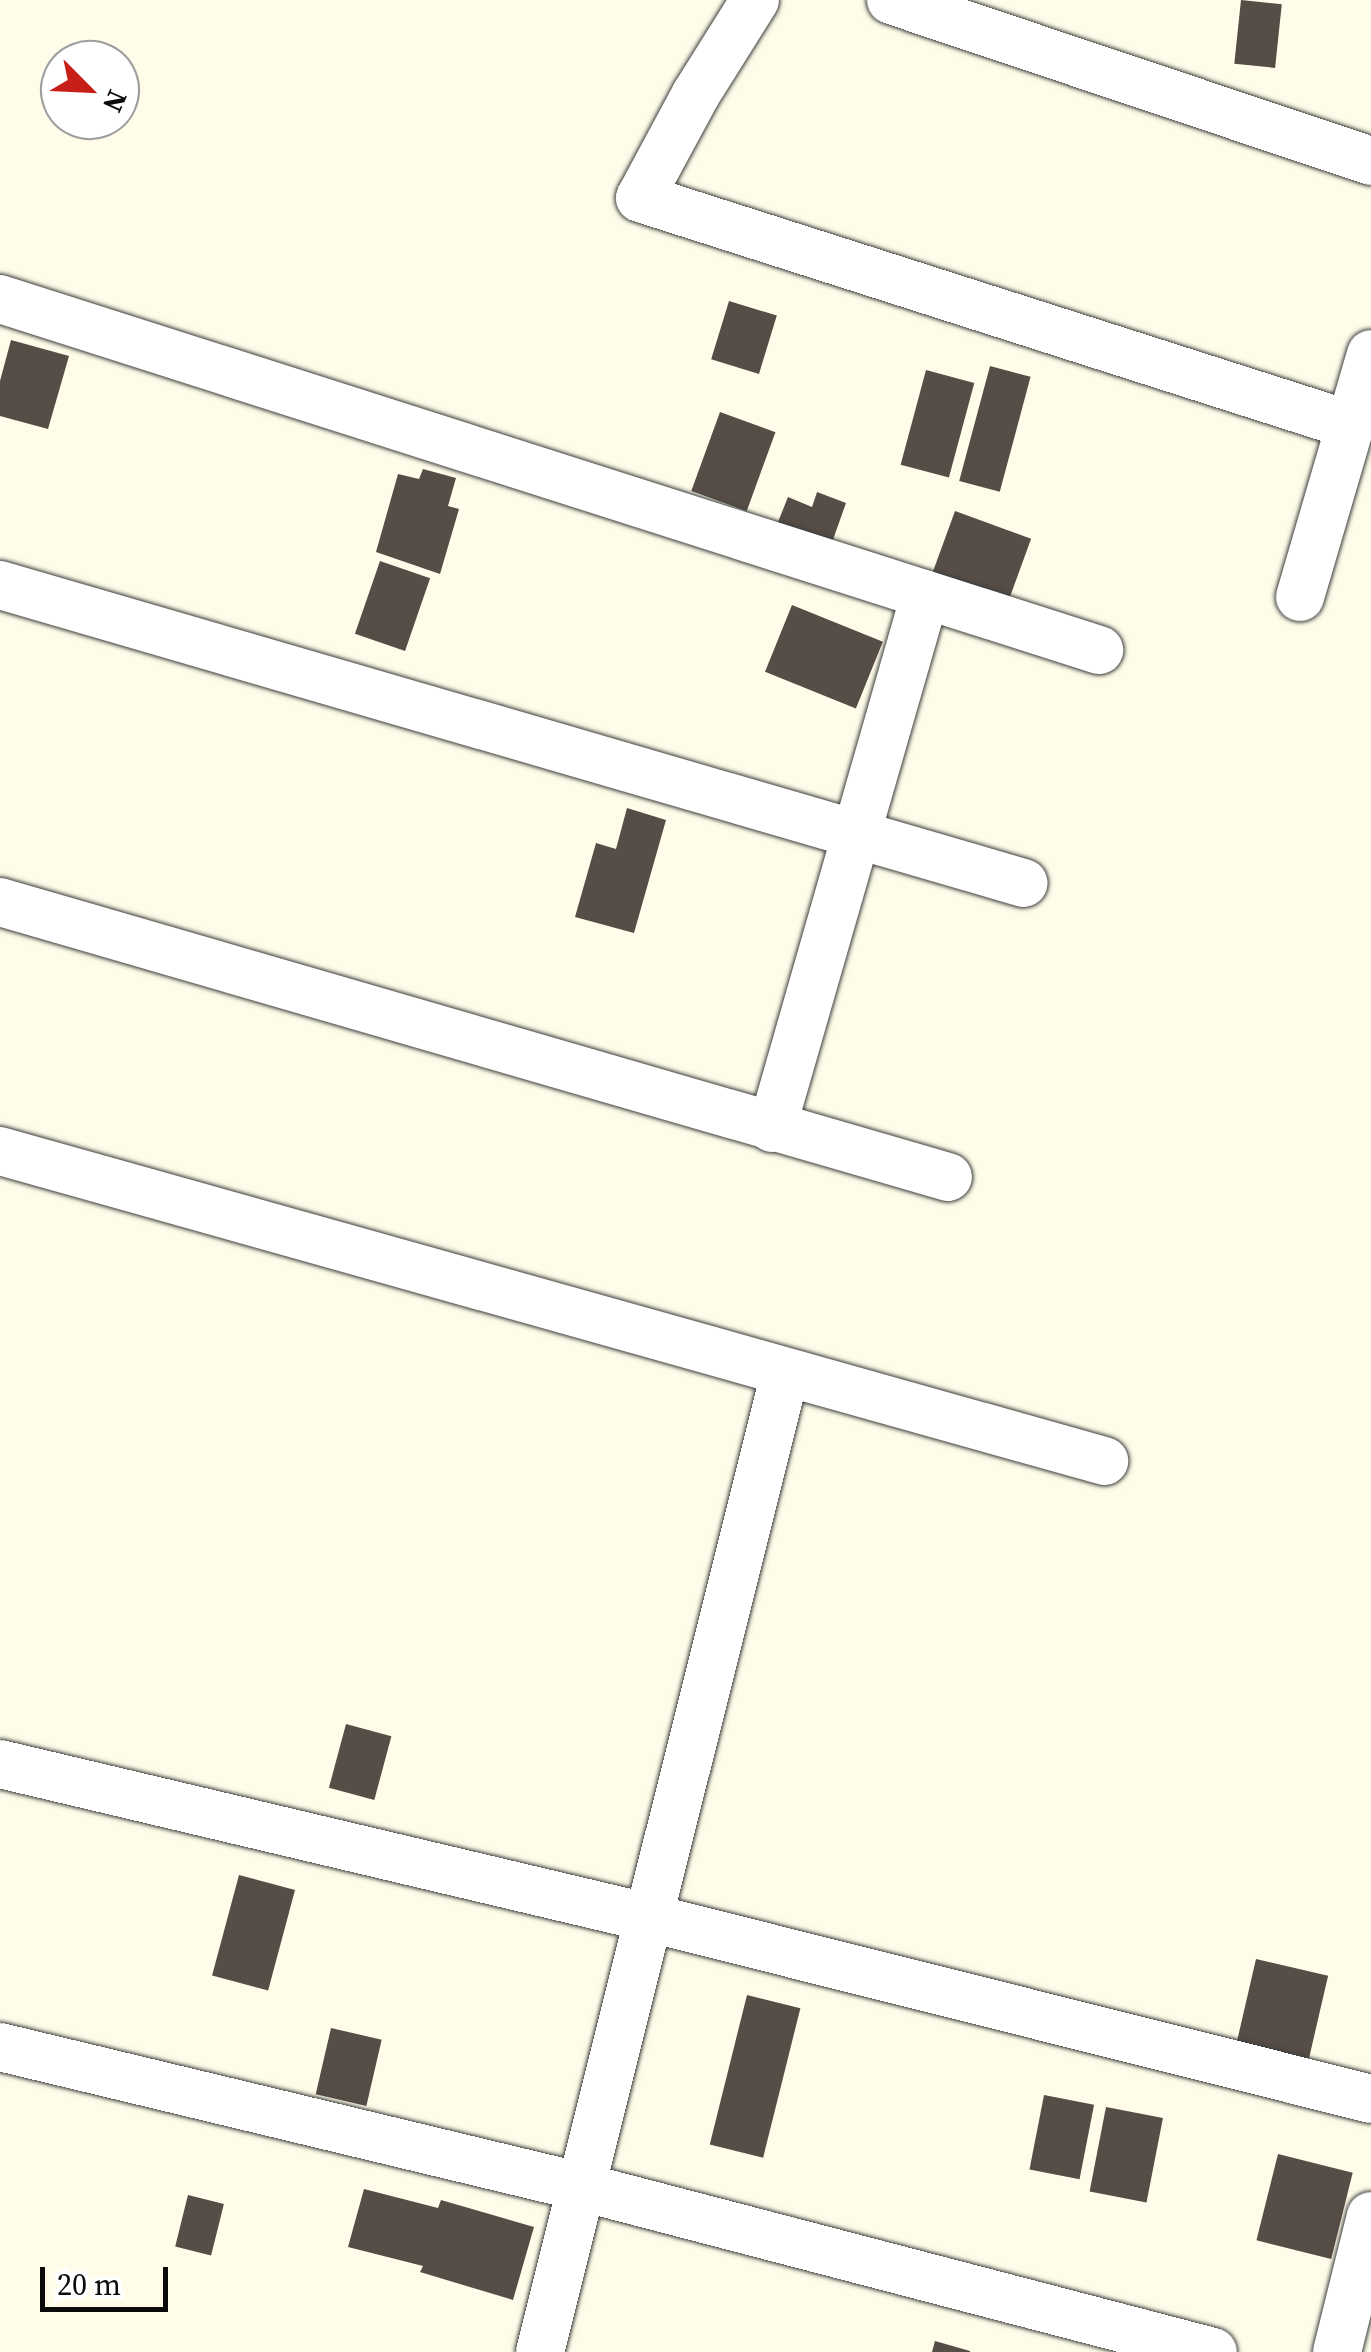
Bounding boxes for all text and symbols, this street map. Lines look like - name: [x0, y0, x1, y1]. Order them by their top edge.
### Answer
- north arrow: [40, 40, 140, 140]
- text: N: [94, 84, 137, 118]
- scale bar: [45, 2247, 172, 2309]
- text: 20 m: [57, 2264, 121, 2305]

